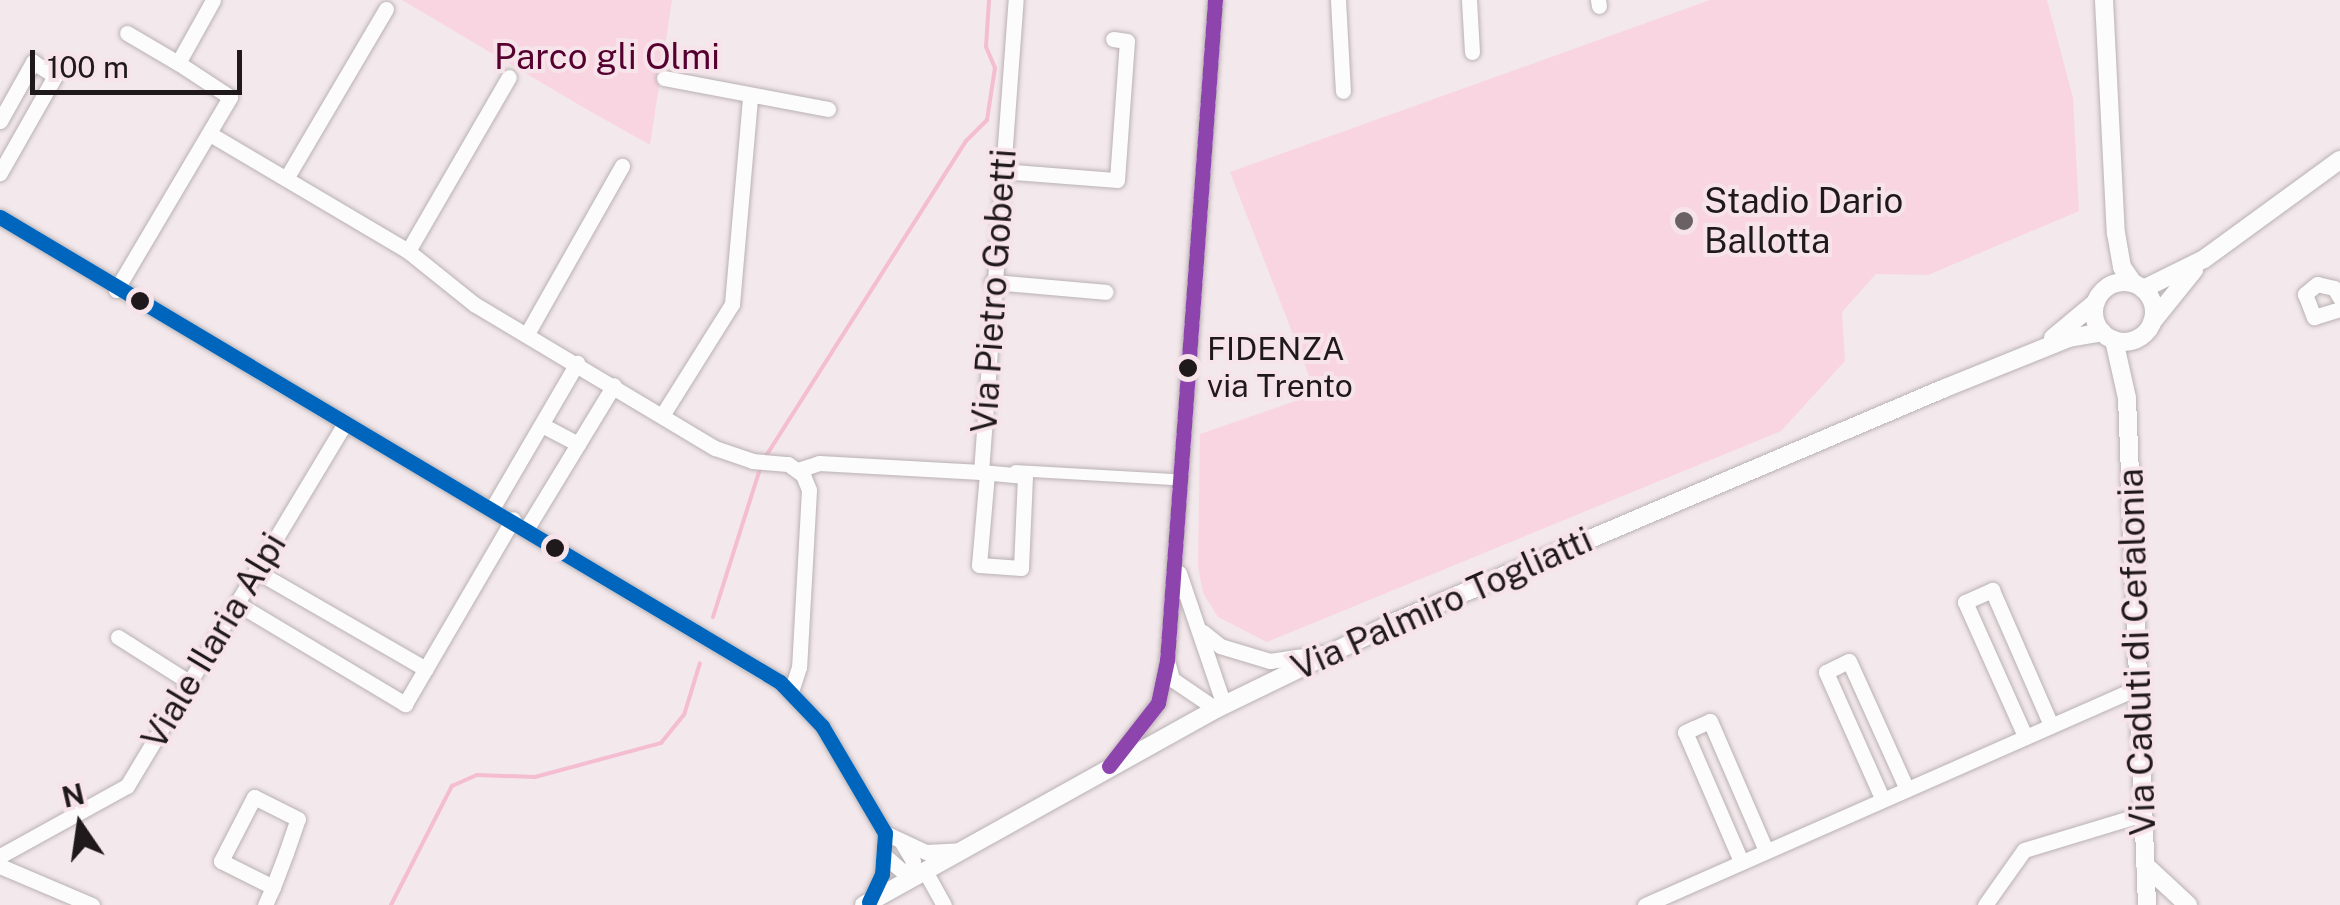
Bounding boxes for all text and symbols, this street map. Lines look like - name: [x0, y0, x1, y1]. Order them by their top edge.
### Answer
- scale bar: [35, 30, 248, 92]
- park label: Parco gli Olmi: [494, 36, 720, 78]
- text: 100 m: [47, 49, 129, 85]
- street label: Via Pietro Gobetti: [963, 147, 1025, 435]
- place label: Stadio Dario Ballotta: [1704, 180, 1903, 262]
- marker: Stadio Dario Ballotta: [1673, 210, 1695, 232]
- unlabelled marker: [130, 291, 150, 311]
- place label: FIDENZA via Trento: [1207, 331, 1353, 406]
- marker: FIDENZA via Trento: [1178, 358, 1198, 378]
- street label: Via Caduti di Cefalonia: [2110, 467, 2164, 837]
- street label: Via Palmiro Togliatti: [1285, 519, 1599, 689]
- street label: Viale Ilaria Alpi: [133, 525, 295, 757]
- unlabelled marker: [545, 538, 565, 558]
- north arrow: [30, 775, 130, 875]
- text: N: [59, 777, 88, 814]

